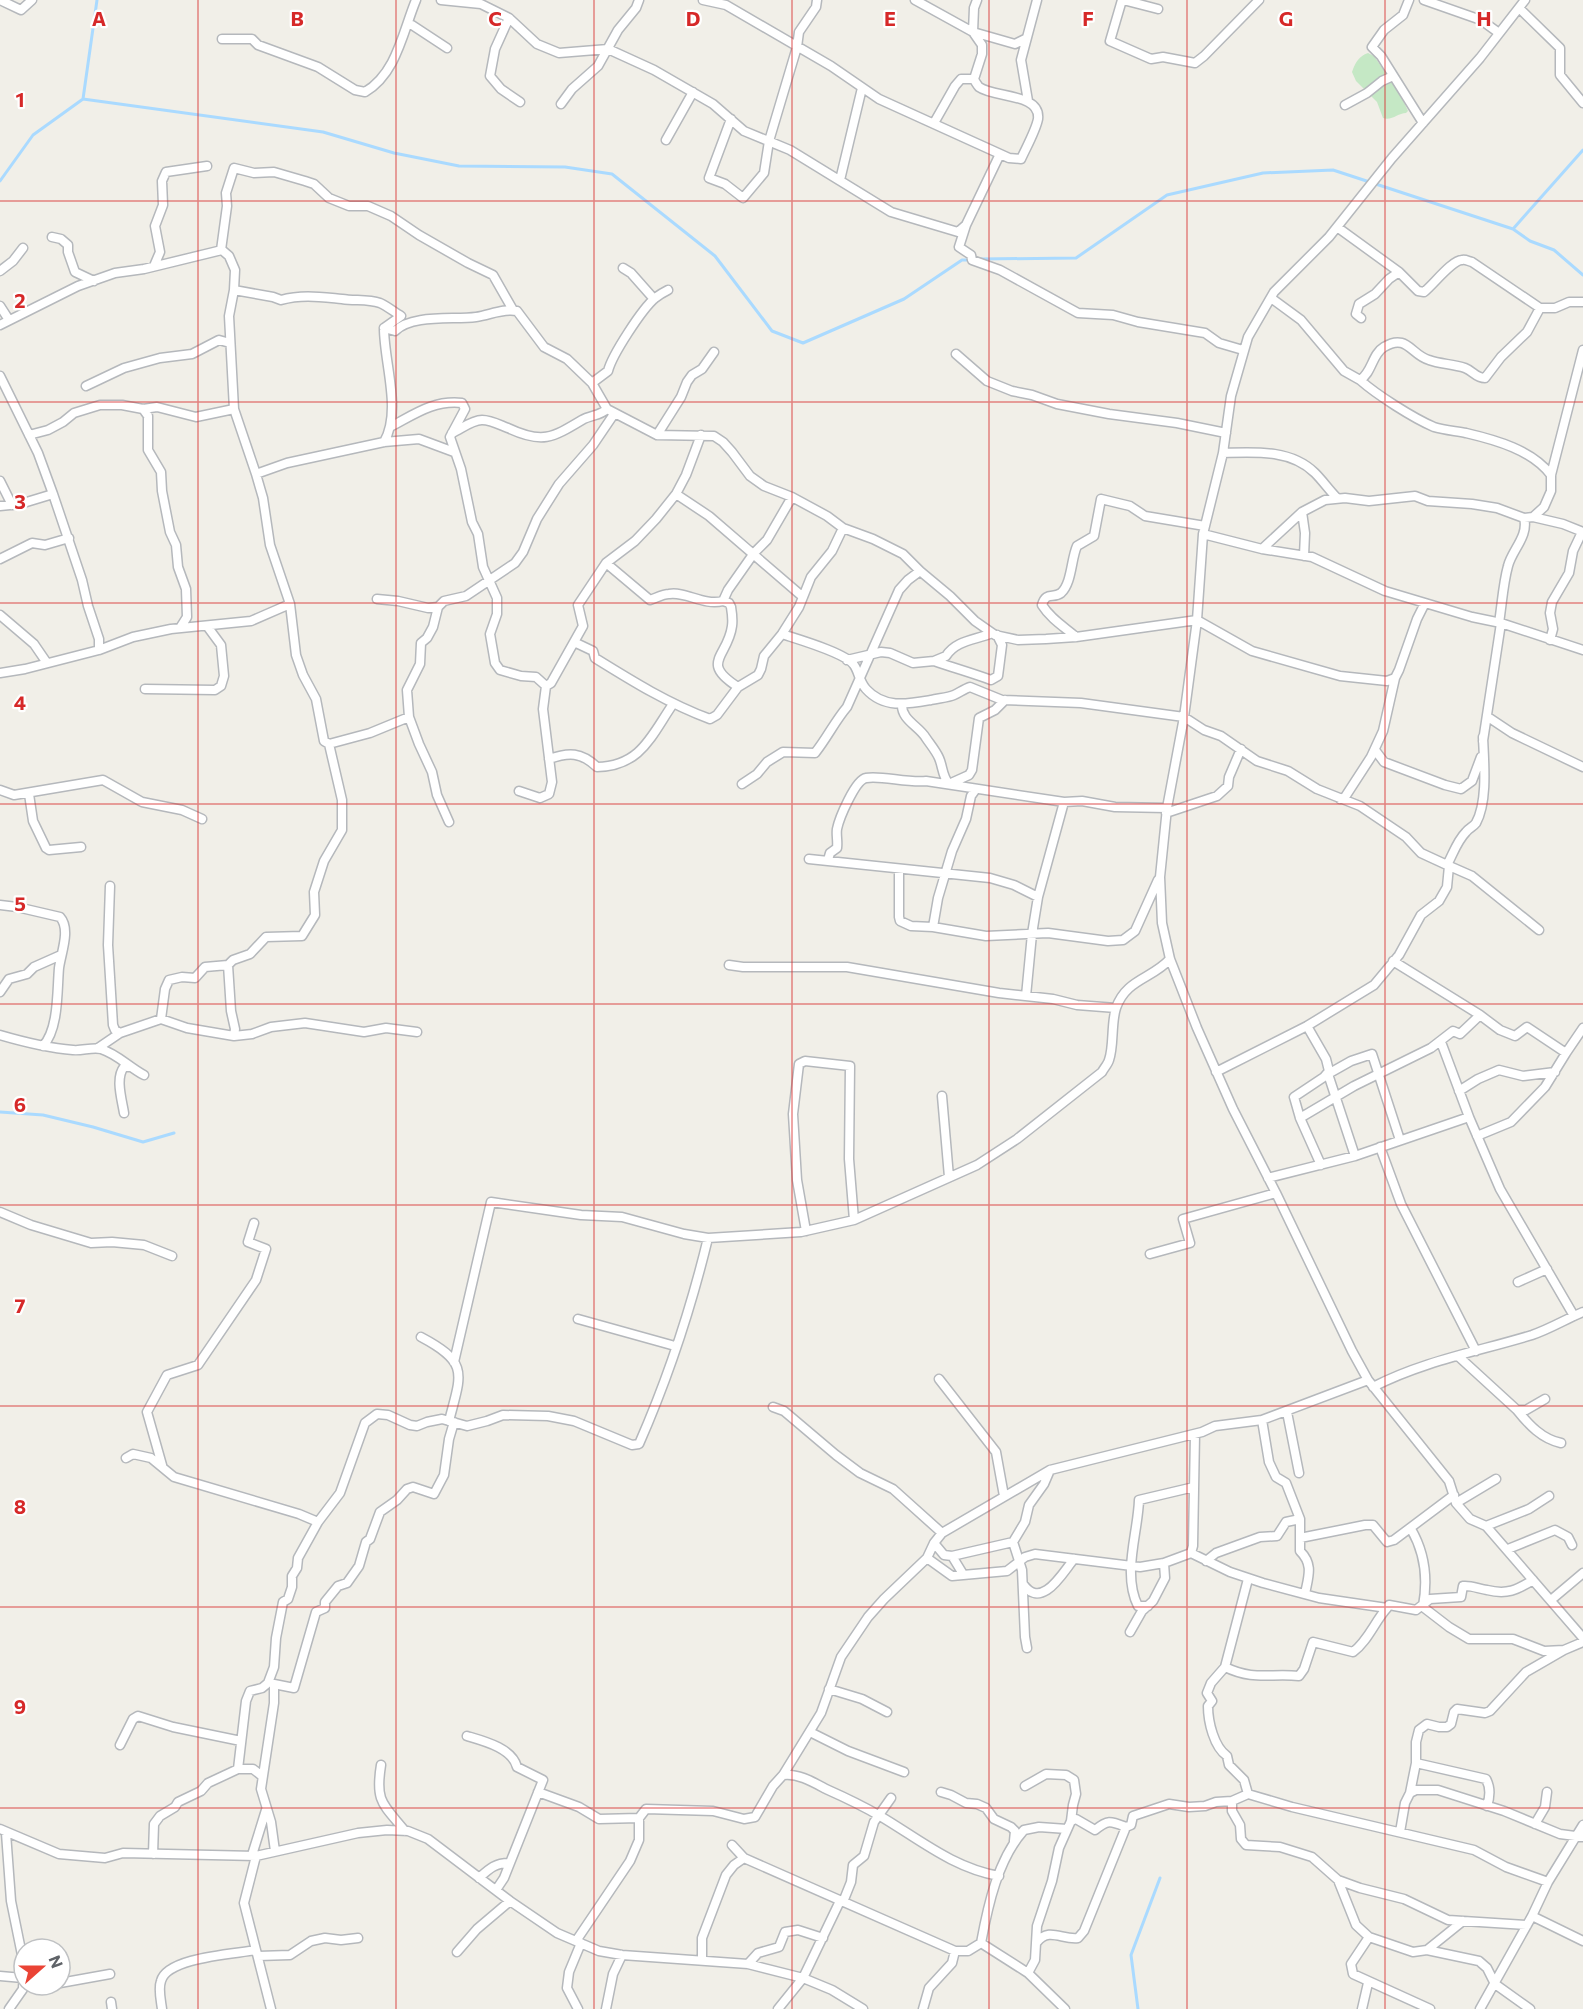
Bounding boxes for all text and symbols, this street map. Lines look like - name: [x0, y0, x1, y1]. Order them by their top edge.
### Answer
- text: A: [92, 6, 106, 30]
- text: B: [290, 6, 304, 30]
- text: C: [488, 6, 502, 30]
- text: D: [686, 6, 700, 30]
- text: E: [884, 6, 896, 30]
- text: F: [1082, 6, 1094, 30]
- text: G: [1279, 6, 1293, 30]
- text: H: [1477, 6, 1492, 30]
- text: 1: [15, 87, 25, 111]
- text: 2: [14, 288, 26, 312]
- text: 3: [14, 489, 26, 513]
- text: 4: [14, 690, 26, 714]
- text: 5: [14, 891, 26, 915]
- text: 6: [14, 1092, 26, 1116]
- text: 7: [15, 1293, 26, 1317]
- text: 8: [14, 1494, 26, 1518]
- text: 9: [14, 1694, 26, 1718]
- north arrow: [12, 1937, 72, 1997]
- text: N: [45, 1952, 67, 1970]

